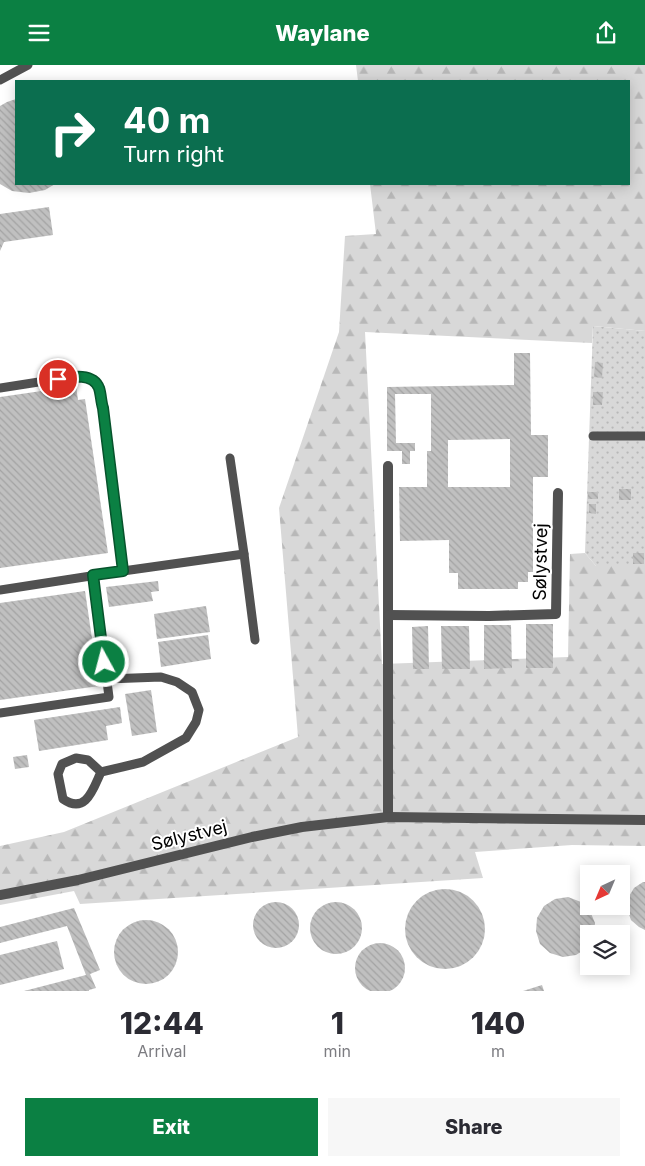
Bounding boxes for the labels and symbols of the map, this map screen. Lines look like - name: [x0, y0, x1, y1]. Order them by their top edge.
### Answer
- pin: [37, 358, 79, 400]
- street label: Sølystvej: [529, 523, 551, 601]
- position arrow: [77, 635, 129, 687]
- street label: Sølystvej: [149, 815, 229, 855]
- north arrow: [580, 865, 630, 915]

